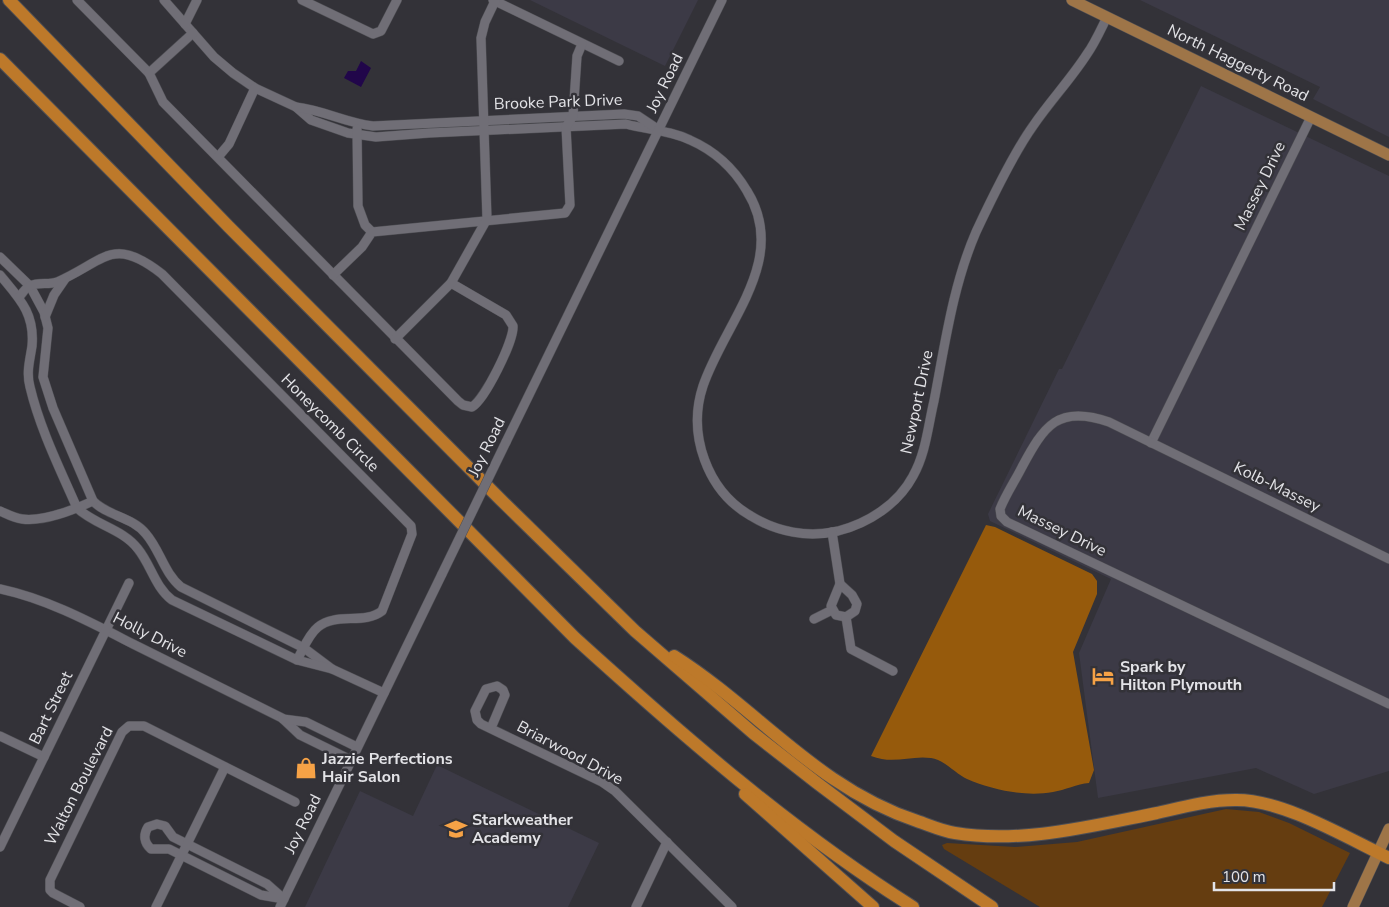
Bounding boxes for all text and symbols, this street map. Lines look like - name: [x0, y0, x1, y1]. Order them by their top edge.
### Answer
- street label: North Haggerty Road: [1164, 19, 1312, 107]
- street label: Joy Road: [641, 50, 689, 117]
- street label: Brooke Park Drive: [493, 89, 623, 115]
- street label: Massey Drive: [1229, 138, 1291, 234]
- street label: Newport Drive: [895, 348, 939, 456]
- street label: Honeycomb Circle: [276, 369, 384, 477]
- street label: Joy Road: [463, 414, 511, 481]
- street label: Kolb-Massey: [1230, 457, 1325, 518]
- street label: Massey Drive: [1014, 500, 1110, 562]
- street label: Holly Drive: [109, 607, 191, 663]
- place label: Spark by Hilton Plymouth: [1120, 656, 1242, 696]
- hotel icon: Spark by Hilton Plymouth: [1090, 663, 1116, 689]
- street label: Bart Street: [24, 667, 78, 748]
- street label: Briarwood Drive: [513, 716, 627, 790]
- street label: Walton Boulevard: [40, 723, 118, 849]
- place label: Jazzie Perfections Hair Salon: [321, 748, 453, 788]
- shop icon: Jazzie Perfections Hair Salon: [293, 755, 319, 781]
- street label: Joy Road: [279, 791, 327, 858]
- place label: Starkweather Academy: [472, 809, 574, 849]
- school or university icon: Starkweather Academy: [443, 816, 469, 842]
- scale bar: [1214, 860, 1334, 892]
- text: 100 m: [1222, 867, 1266, 887]

